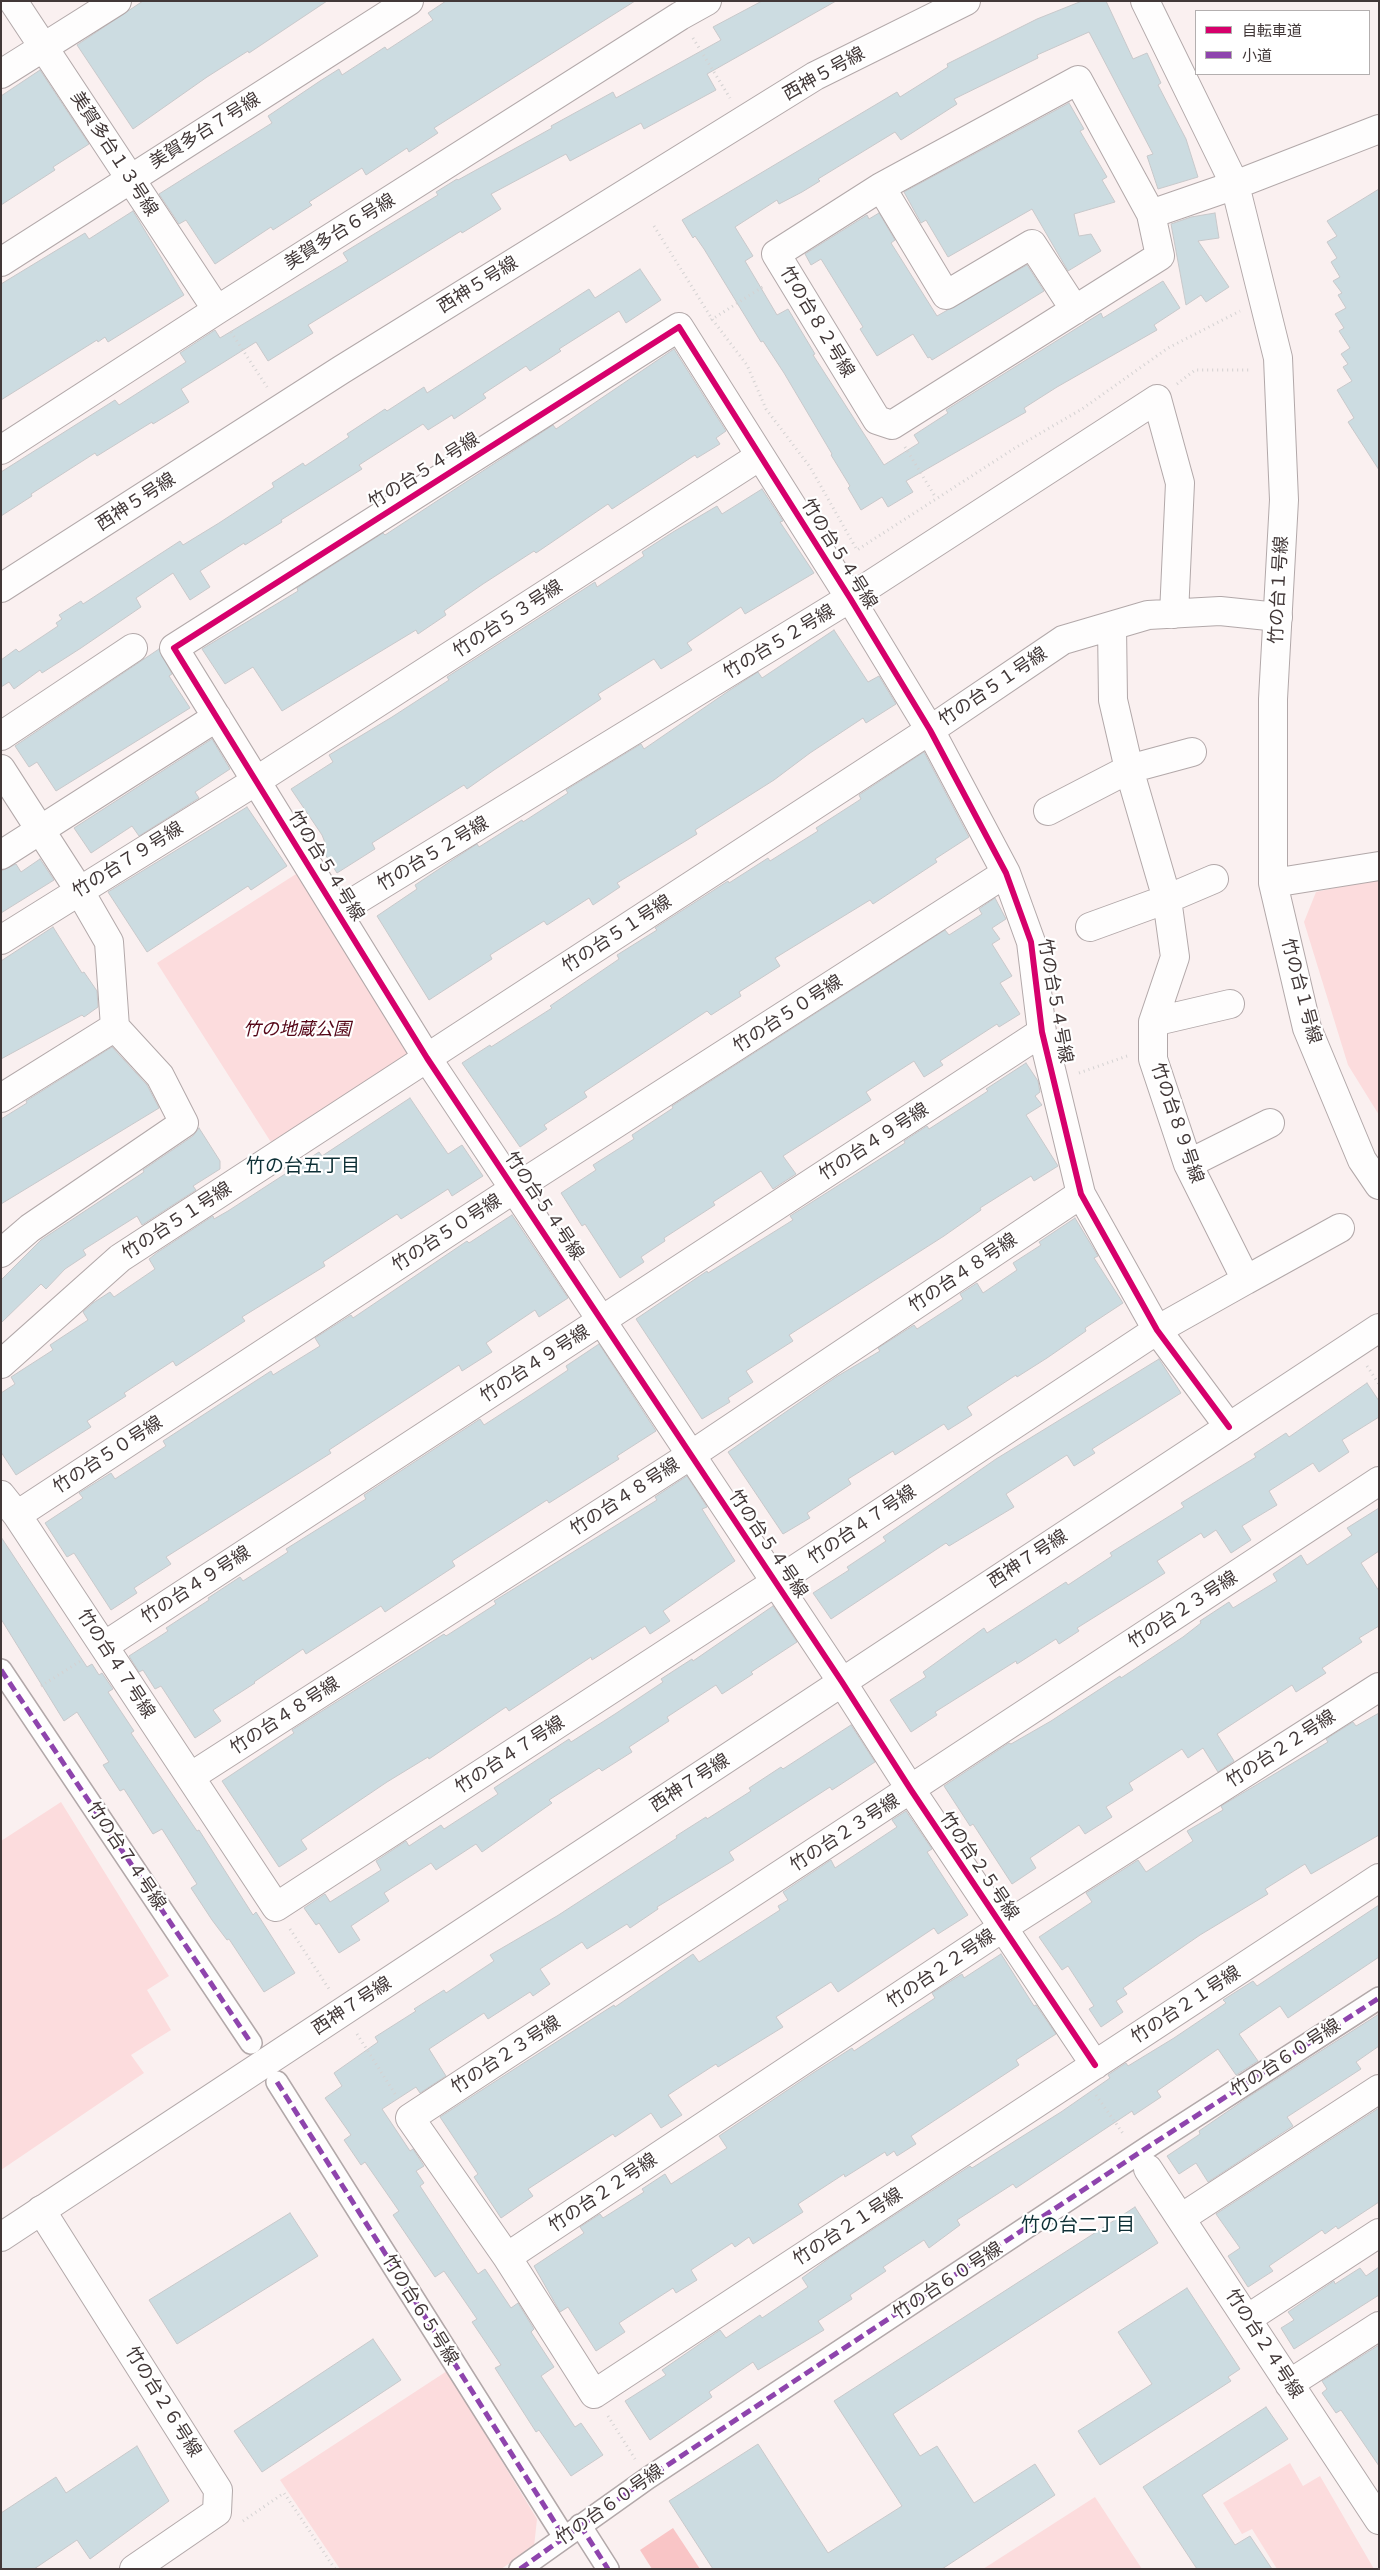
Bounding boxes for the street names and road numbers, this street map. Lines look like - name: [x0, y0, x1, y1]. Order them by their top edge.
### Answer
- street label: 西神５号線: [779, 43, 869, 105]
- street label: 美賀多台１３号線: [66, 88, 162, 220]
- street label: 美賀多台７号線: [146, 88, 264, 174]
- street label: 美賀多台６号線: [281, 189, 399, 275]
- street label: 西神５号線: [434, 252, 522, 318]
- street label: 竹の台８２号線: [775, 262, 859, 382]
- street label: 竹の台５４号線: [365, 428, 483, 514]
- street label: 西神５号線: [92, 468, 180, 536]
- street label: 竹の台５４号線: [796, 495, 882, 613]
- street label: 竹の台１号線: [1265, 536, 1293, 644]
- street label: 竹の台５３号線: [449, 576, 567, 662]
- street label: 竹の台５２号線: [719, 600, 839, 684]
- street label: 竹の台５１号線: [935, 643, 1051, 731]
- street label: 竹の台５４号線: [283, 807, 369, 925]
- street label: 竹の台５２号線: [373, 812, 493, 896]
- street label: 竹の台７９号線: [69, 817, 187, 903]
- street label: 竹の台５１号線: [558, 891, 676, 977]
- street label: 竹の台１号線: [1277, 936, 1325, 1046]
- street label: 竹の台５４号線: [1033, 937, 1077, 1065]
- street label: 竹の台５０号線: [729, 971, 847, 1057]
- street label: 竹の台８９号線: [1146, 1060, 1208, 1186]
- street label: 竹の台４９号線: [815, 1099, 933, 1185]
- street label: 竹の台５４号線: [500, 1148, 588, 1264]
- street label: 竹の台５１号線: [118, 1178, 236, 1264]
- street label: 竹の台５０号線: [388, 1190, 506, 1276]
- street label: 竹の台４８号線: [905, 1229, 1021, 1317]
- street label: 竹の台４９号線: [476, 1321, 594, 1407]
- street label: 竹の台５０号線: [49, 1412, 167, 1498]
- street label: 竹の台４８号線: [566, 1454, 684, 1540]
- street label: 竹の台４７号線: [804, 1481, 920, 1569]
- street label: 竹の台５４号線: [724, 1486, 812, 1602]
- street label: 西神７号線: [984, 1525, 1072, 1593]
- street label: 竹の台４９号線: [137, 1542, 255, 1628]
- street label: 竹の台２３号線: [1124, 1567, 1242, 1653]
- street label: 竹の台４７号線: [73, 1605, 159, 1723]
- street label: 竹の台４８号線: [226, 1673, 344, 1759]
- street label: 竹の台２２号線: [1222, 1706, 1340, 1792]
- street label: 竹の台４７号線: [451, 1712, 569, 1798]
- street label: 西神７号線: [646, 1749, 734, 1817]
- street label: 竹の台２３号線: [786, 1790, 904, 1876]
- street label: 竹の台７４号線: [82, 1798, 170, 1914]
- street label: 竹の台２５号線: [935, 1808, 1023, 1924]
- street label: 竹の台２２号線: [883, 1925, 999, 2013]
- street label: 竹の台２１号線: [1127, 1962, 1245, 2048]
- street label: 西神７号線: [308, 1972, 396, 2040]
- street label: 竹の台２３号線: [447, 2012, 565, 2098]
- street label: 竹の台６０号線: [1227, 2015, 1345, 2101]
- street label: 竹の台２２号線: [545, 2149, 661, 2237]
- street label: 竹の台２１号線: [789, 2184, 907, 2270]
- street label: 竹の台６０号線: [889, 2238, 1007, 2324]
- street label: 竹の台６５号線: [377, 2251, 463, 2369]
- street label: 竹の台２４号線: [1221, 2285, 1307, 2403]
- street label: 竹の台２６号線: [120, 2343, 206, 2461]
- street label: 竹の台６０号線: [552, 2460, 668, 2550]

